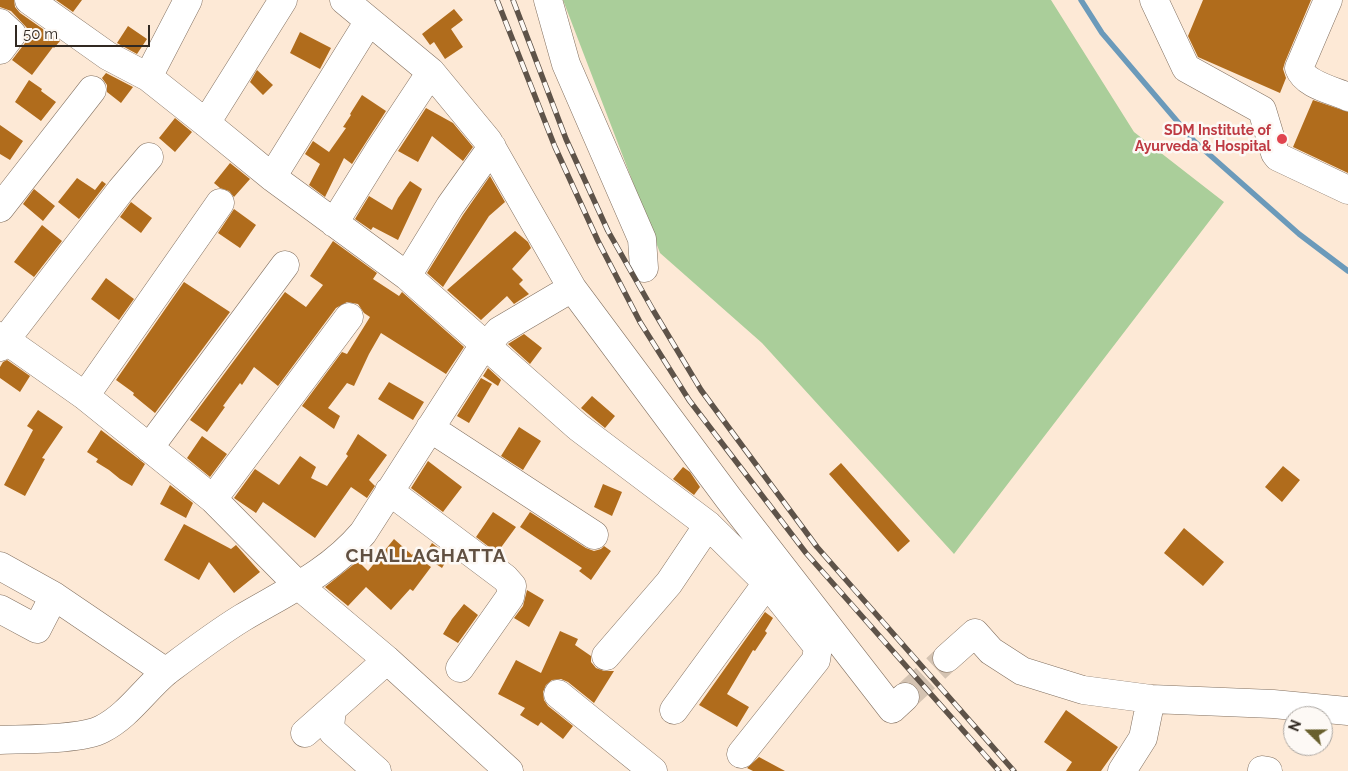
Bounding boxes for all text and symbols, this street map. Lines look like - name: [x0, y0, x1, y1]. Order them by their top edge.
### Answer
- scale bar: [18, 15, 152, 47]
- text: 50 m: [23, 25, 58, 43]
- place label: SDM Institute of Ayurveda & Hospital: [1135, 123, 1271, 156]
- marker: SDM Institute of Ayurveda & Hospital: [1275, 132, 1289, 146]
- district label: CHALLAGHATTA: [344, 545, 508, 567]
- north arrow: [1283, 706, 1333, 756]
- text: N: [1286, 718, 1304, 734]

